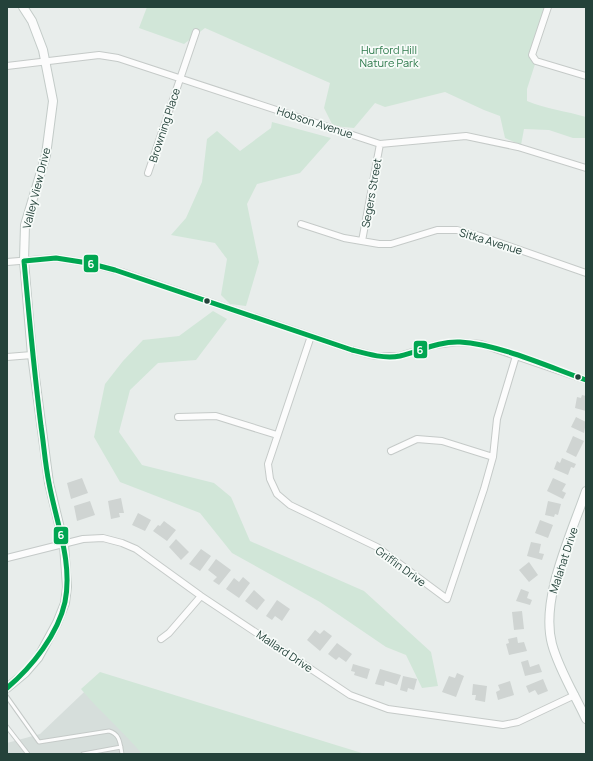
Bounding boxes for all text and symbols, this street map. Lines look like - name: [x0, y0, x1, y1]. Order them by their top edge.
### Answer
- park label: Hurford Hill Nature Park: [360, 42, 419, 70]
- street label: Browning Place: [145, 85, 183, 164]
- street label: Hobson Avenue: [275, 103, 356, 142]
- street label: Valley View Drive: [19, 145, 53, 230]
- street label: Segers Street: [358, 157, 384, 229]
- street label: Sitka Avenue: [458, 224, 525, 258]
- line badge: 6: [83, 254, 99, 273]
- text: 6: [88, 256, 95, 271]
- unlabelled marker: [202, 296, 212, 306]
- line badge: 6: [413, 340, 428, 359]
- text: 6: [417, 342, 424, 357]
- unlabelled marker: [573, 372, 583, 382]
- street label: Malahat Drive: [545, 524, 581, 595]
- line badge: 6: [53, 526, 69, 545]
- text: 6: [58, 527, 65, 542]
- street label: Griffin Drive: [373, 543, 430, 590]
- street label: Mallard Drive: [254, 627, 317, 676]

